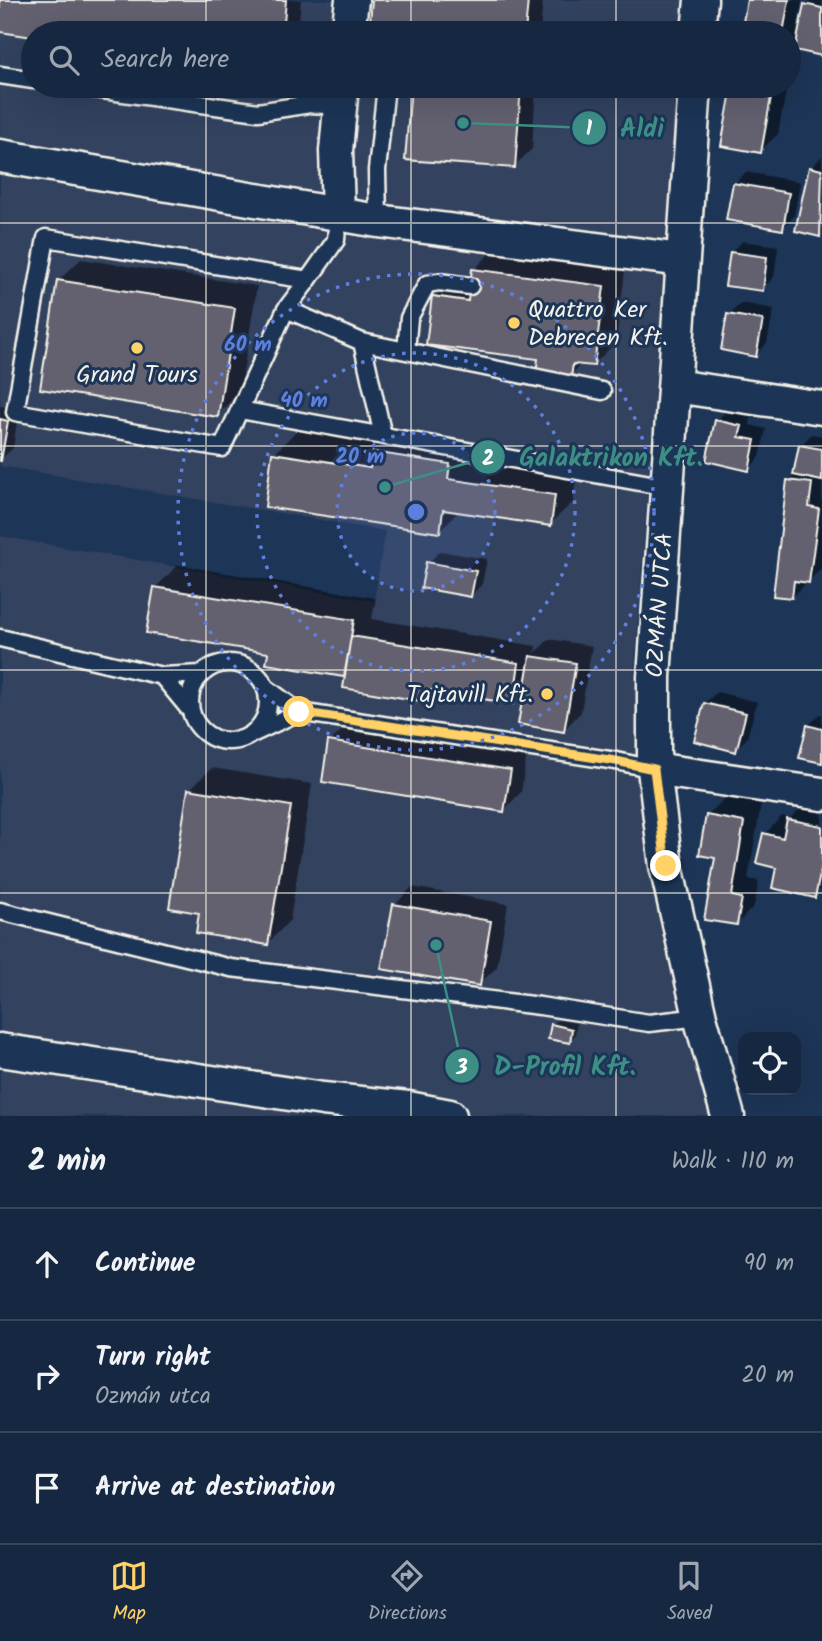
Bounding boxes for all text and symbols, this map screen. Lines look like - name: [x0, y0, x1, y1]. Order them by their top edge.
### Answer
- search box: [21, 21, 801, 98]
- text: Search here: [101, 39, 229, 81]
- icon: search: [45, 41, 83, 79]
- callout: Aldi: [571, 104, 678, 151]
- text: Aldi: [620, 109, 665, 151]
- text: 1: [586, 113, 593, 146]
- place label: Quattro Ker Debrecen Kft.: [528, 291, 668, 358]
- marker: Quattro Ker Debrecen Kft.: [506, 315, 522, 331]
- text: 60 m: [224, 329, 272, 362]
- marker: Grand Tours: [129, 340, 145, 356]
- place label: Grand Tours: [76, 356, 198, 395]
- text: 40 m: [280, 385, 328, 418]
- callout: Galaktrikon Kft.: [470, 434, 717, 481]
- text: Galaktrikon Kft.: [519, 438, 703, 480]
- text: 20 m: [336, 441, 384, 474]
- text: 2: [482, 443, 494, 476]
- centre of rings: [404, 500, 428, 524]
- street label: OZMÁN UTCA: [636, 531, 685, 679]
- place label: Tajtavill Kft.: [407, 676, 533, 715]
- marker: Tajtavill Kft.: [539, 686, 555, 702]
- route start: [283, 696, 314, 727]
- route end: [650, 850, 681, 881]
- map controls: [738, 1032, 801, 1095]
- button: locate: [738, 1032, 801, 1095]
- callout: D-Profil Kft.: [445, 1043, 650, 1090]
- text: D-Profil Kft.: [494, 1047, 636, 1089]
- text: 3: [455, 1052, 468, 1085]
- text: 2 min: [28, 1138, 106, 1186]
- text: Walk · 110 m: [671, 1144, 794, 1180]
- text: Continue: [95, 1243, 196, 1285]
- icon: ahead: [28, 1245, 66, 1283]
- text: 90 m: [744, 1246, 794, 1282]
- text: Turn right: [95, 1337, 211, 1379]
- icon: right: [28, 1357, 66, 1395]
- text: 20 m: [742, 1358, 794, 1394]
- text: Ozmán utca: [95, 1379, 211, 1415]
- text: Arrive at destination: [95, 1467, 335, 1509]
- icon: arrive: [28, 1469, 66, 1507]
- tab: Map: [110, 1557, 148, 1629]
- tab: Directions: [368, 1557, 447, 1629]
- tab: Saved: [667, 1557, 712, 1629]

